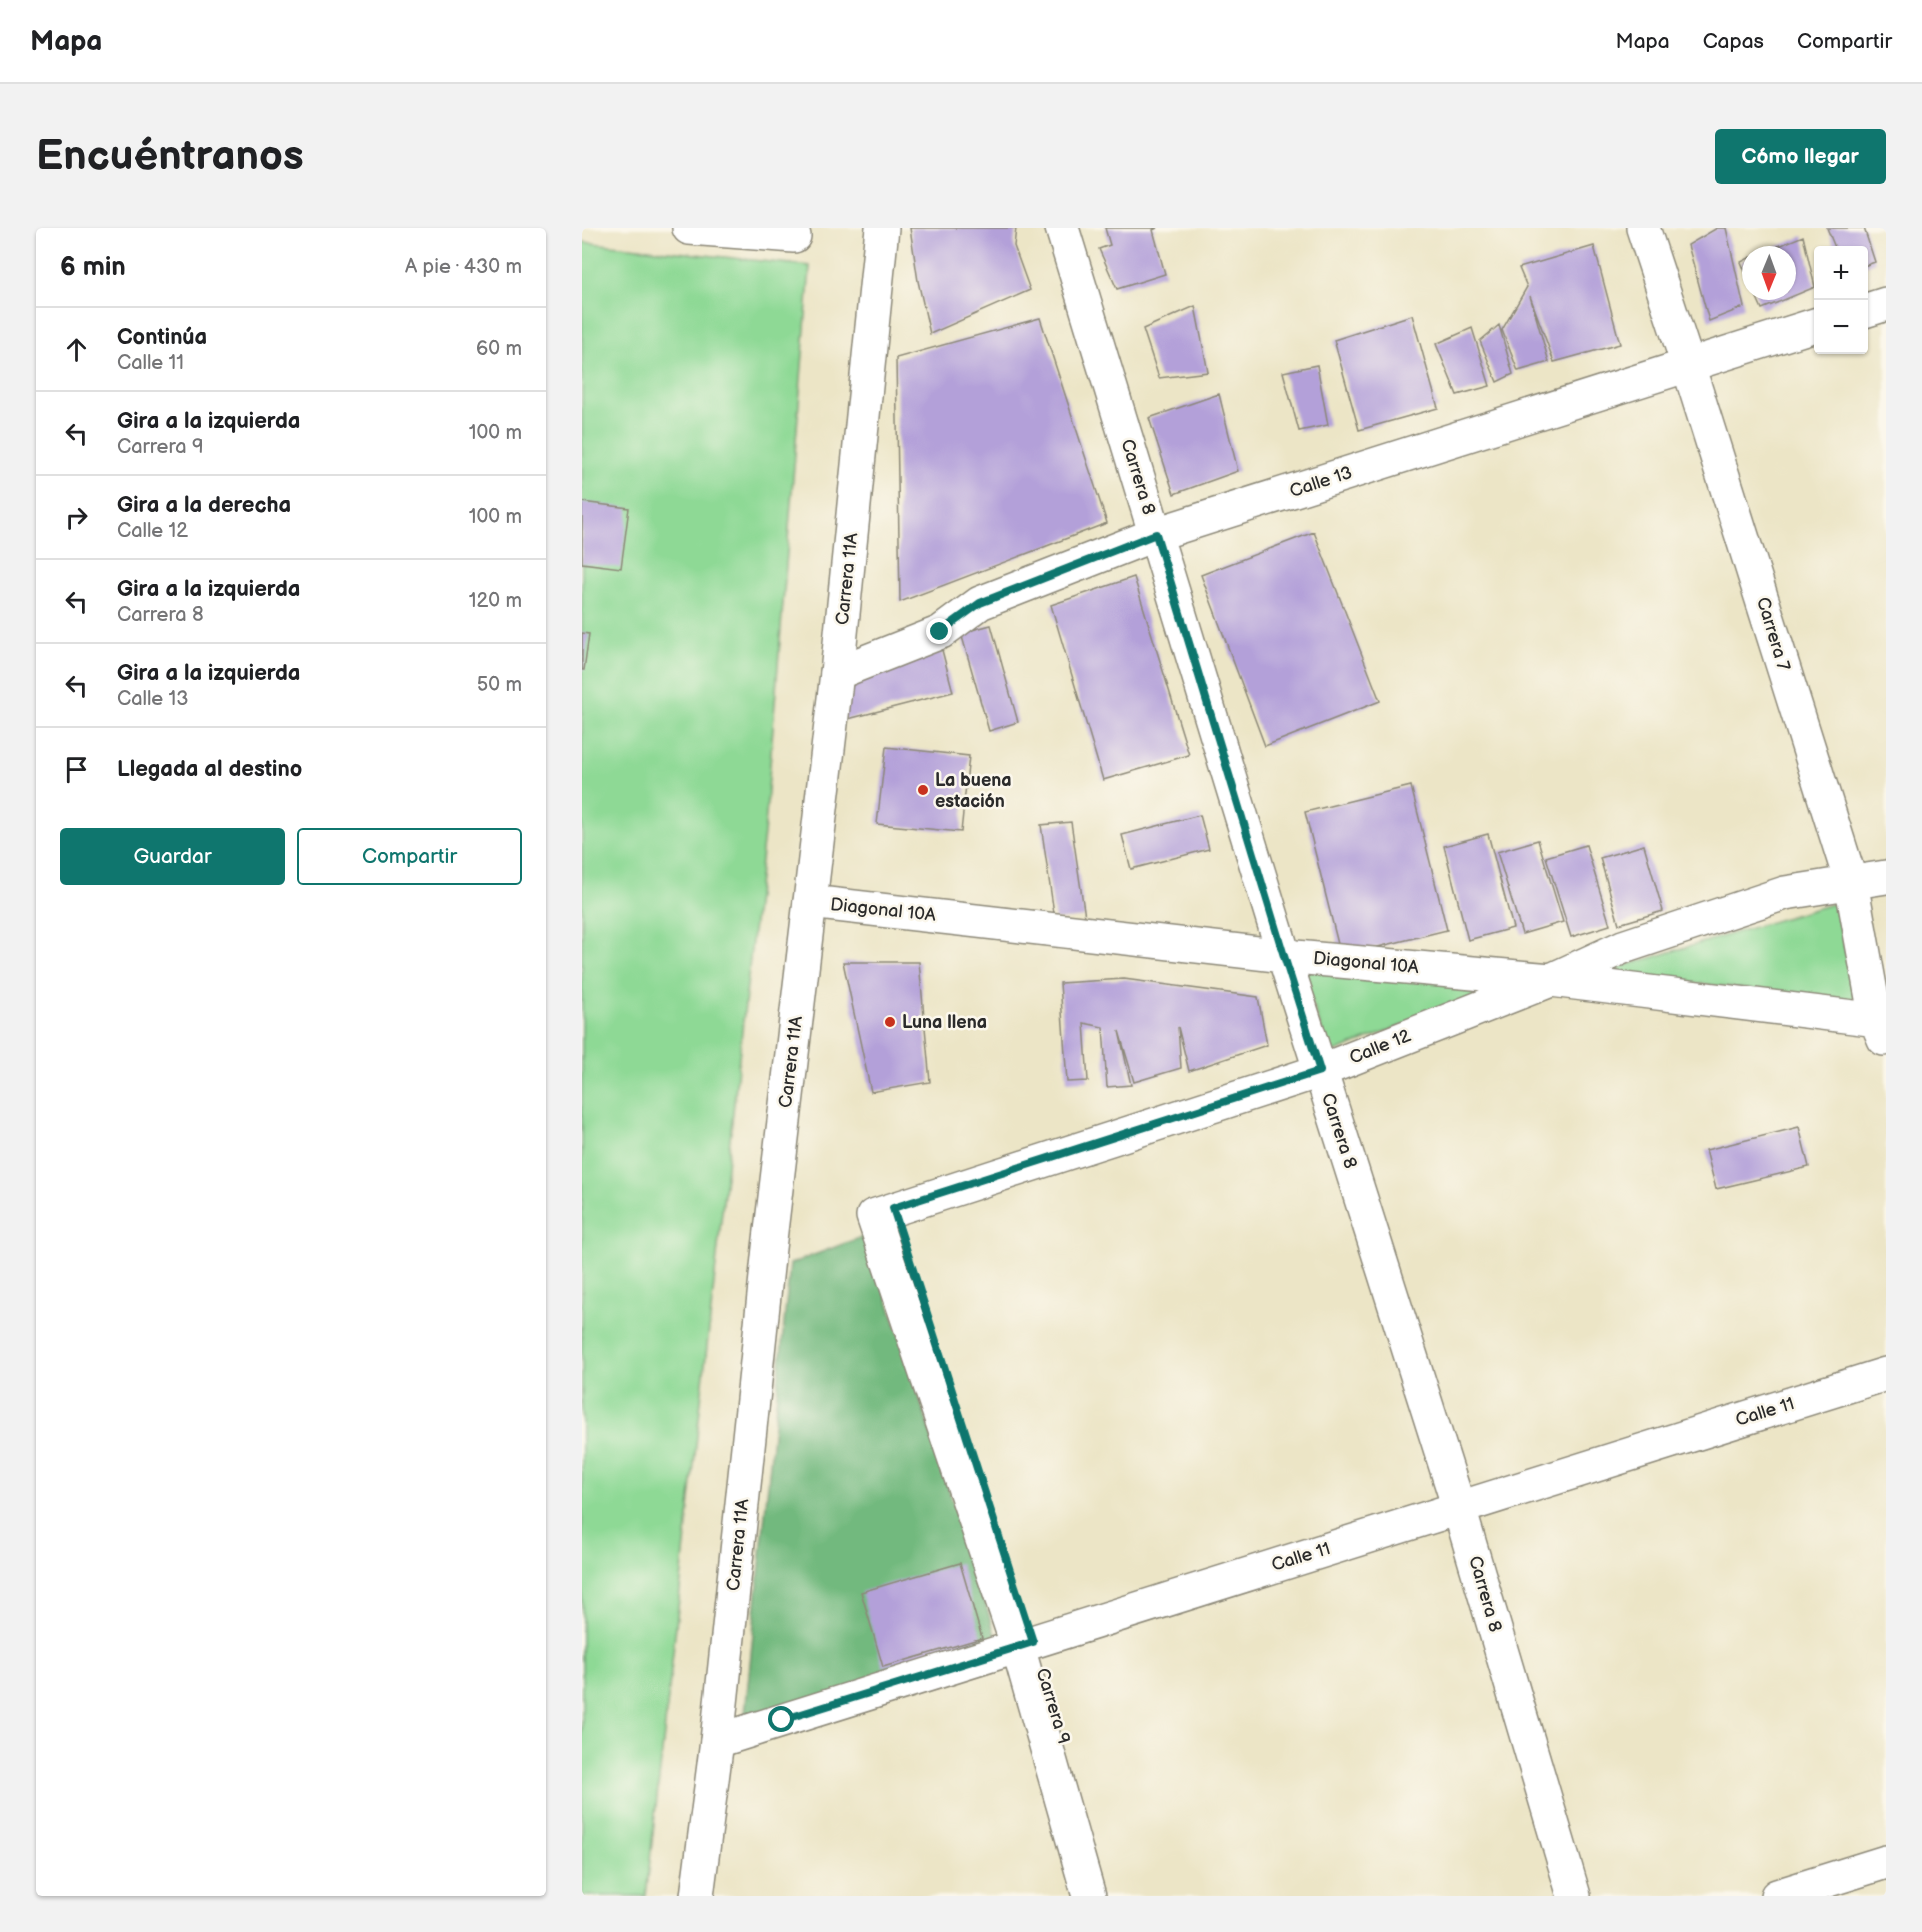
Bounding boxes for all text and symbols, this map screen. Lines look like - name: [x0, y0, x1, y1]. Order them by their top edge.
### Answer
- text: Mapa: [30, 25, 102, 58]
- text: Mapa: [1616, 29, 1670, 54]
- text: Capas: [1703, 29, 1764, 54]
- text: Compartir: [1797, 29, 1892, 54]
- button: Cómo llegar: [1715, 129, 1886, 184]
- text: Encuéntranos: [36, 131, 304, 182]
- north arrow: [1742, 246, 1796, 300]
- map controls: [1814, 246, 1868, 354]
- button: +: [1814, 246, 1868, 300]
- text: 6 min: [60, 252, 126, 283]
- text: A pie · 430 m: [405, 255, 522, 279]
- button: −: [1814, 300, 1868, 354]
- text: Continúa: [117, 324, 207, 351]
- icon: ahead: [60, 333, 93, 366]
- text: 60 m: [476, 337, 522, 361]
- text: Calle 11: [117, 351, 184, 375]
- text: Gira a la izquierda: [117, 408, 301, 435]
- icon: left: [60, 417, 93, 450]
- text: 100 m: [469, 421, 522, 445]
- text: Carrera 9: [117, 435, 204, 459]
- street label: Carrera 8: [1117, 437, 1159, 517]
- street label: Calle 13: [1287, 462, 1355, 502]
- text: Gira a la derecha: [117, 492, 291, 519]
- icon: right: [60, 501, 93, 534]
- text: 100 m: [469, 505, 522, 529]
- text: Calle 12: [117, 519, 188, 543]
- street label: Carrera 11A: [832, 532, 862, 626]
- text: Gira a la izquierda: [117, 576, 301, 603]
- icon: left: [60, 585, 93, 618]
- text: 120 m: [469, 589, 522, 613]
- street label: Carrera 7: [1752, 595, 1794, 673]
- text: Carrera 8: [117, 603, 204, 627]
- route end: [926, 618, 952, 644]
- text: Gira a la izquierda: [117, 660, 301, 687]
- icon: left: [60, 669, 93, 702]
- text: 50 m: [477, 673, 522, 697]
- text: Calle 13: [117, 687, 189, 711]
- icon: arrive: [60, 753, 93, 786]
- text: Llegada al destino: [117, 756, 302, 783]
- place label: La buena estación: [935, 770, 1012, 812]
- marker: La buena estación: [916, 783, 930, 797]
- button: Guardar: [60, 828, 285, 885]
- button: Compartir: [297, 828, 522, 885]
- street label: Diagonal 10A: [829, 894, 937, 926]
- street label: Diagonal 10A: [1312, 948, 1420, 978]
- place label: Luna llena: [902, 1012, 987, 1033]
- street label: Carrera 11A: [775, 1015, 807, 1109]
- marker: Luna llena: [883, 1015, 897, 1029]
- street label: Calle 12: [1346, 1025, 1414, 1069]
- street label: Carrera 8: [1317, 1091, 1361, 1171]
- street label: Calle 11: [1733, 1393, 1797, 1431]
- street label: Carrera 11A: [723, 1498, 753, 1592]
- street label: Calle 11: [1269, 1538, 1333, 1576]
- street label: Carrera 8: [1464, 1554, 1506, 1634]
- street label: Carrera 9: [1032, 1666, 1074, 1746]
- route start: [768, 1706, 794, 1732]

